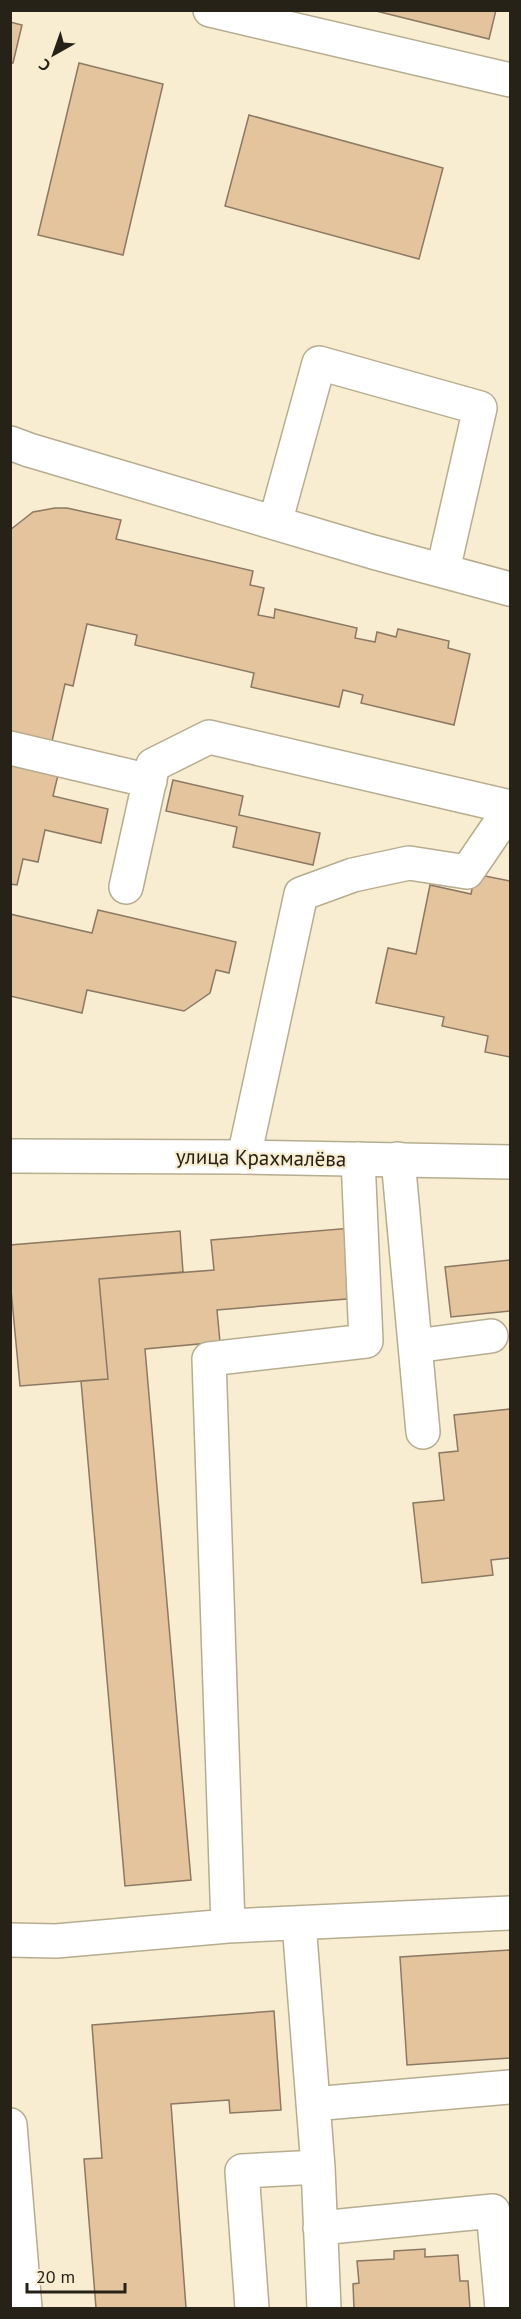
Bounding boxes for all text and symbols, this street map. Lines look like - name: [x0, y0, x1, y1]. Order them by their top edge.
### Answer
- north arrow: [24, 24, 84, 84]
- text: С: [34, 55, 54, 76]
- street label: улица Крахмалёва: [176, 1143, 347, 1172]
- scale bar: [27, 2256, 124, 2294]
- text: 20 m: [36, 2265, 75, 2288]

